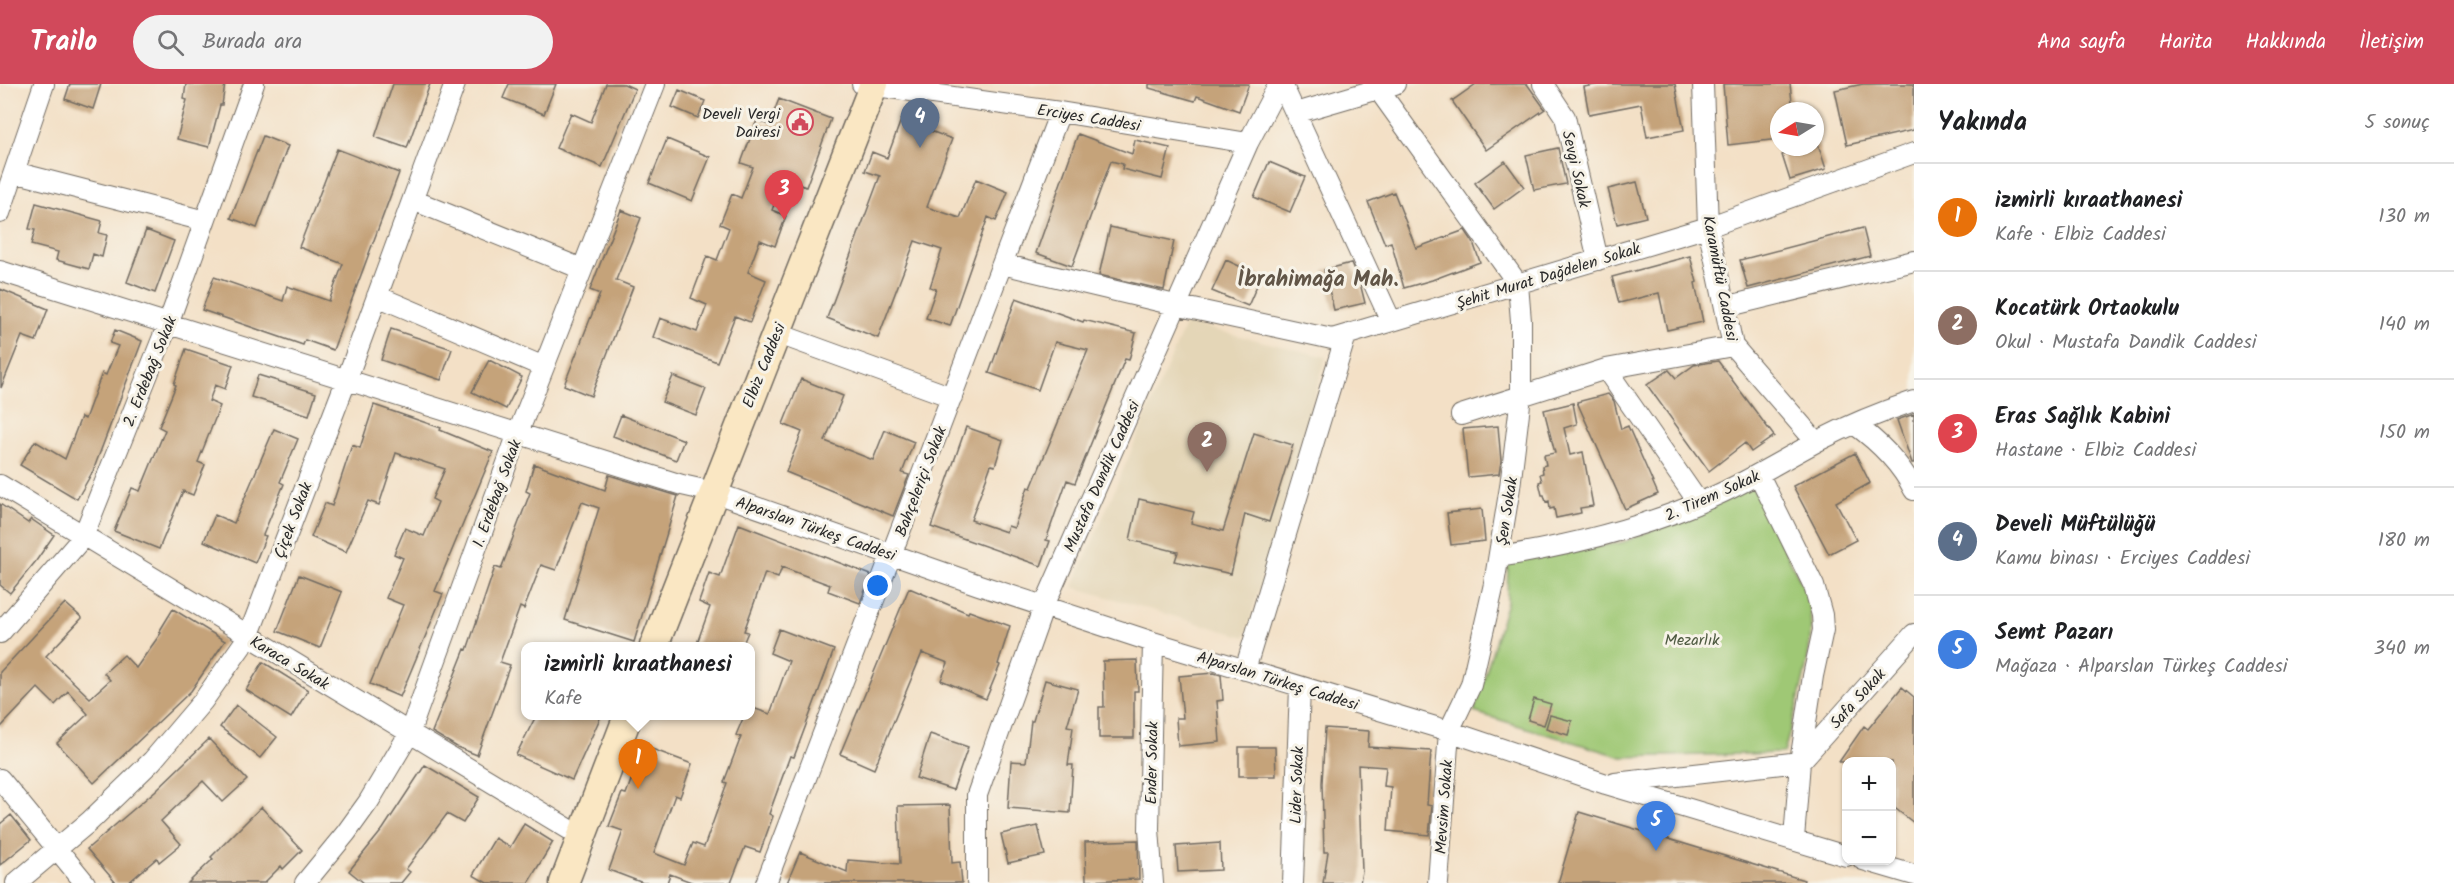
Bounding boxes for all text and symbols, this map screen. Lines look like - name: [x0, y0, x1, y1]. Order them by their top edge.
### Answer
- search box: [133, 15, 553, 69]
- text: Trailo: [30, 20, 97, 65]
- text: Burada ara: [202, 25, 302, 60]
- icon: search: [154, 26, 187, 59]
- text: Ana sayfa: [2037, 26, 2126, 59]
- text: Harita: [2159, 26, 2213, 59]
- text: Hakkında: [2246, 26, 2326, 59]
- text: İletişim: [2359, 26, 2424, 59]
- pin: 4: [900, 98, 940, 148]
- street label: Erciyes Caddesi: [1035, 98, 1143, 139]
- place label: Develi Vergi Dairesi: [702, 102, 781, 145]
- north arrow: [1770, 102, 1824, 156]
- text: Yakında: [1938, 102, 2027, 144]
- public building icon: Develi Vergi Dairesi: [785, 107, 815, 137]
- text: 5 sonuç: [2364, 107, 2430, 139]
- street label: Sevgi Sokak: [1555, 128, 1597, 211]
- pin: 3: [764, 170, 804, 220]
- text: izmirli kıraathanesi: [1995, 184, 2182, 219]
- text: 1: [1954, 201, 1961, 233]
- text: 130 m: [2378, 201, 2430, 233]
- street label: Karamüftü Caddesi: [1695, 213, 1744, 344]
- text: Kafe · Elbiz Caddesi: [1995, 219, 2166, 251]
- street label: Şehit Murat Dağdelen Sokak: [1453, 236, 1644, 316]
- district label: İbrahimağa Mah.: [1237, 263, 1399, 298]
- text: Kocatürk Ortaokulu: [1995, 292, 2179, 327]
- text: 2: [1952, 309, 1963, 341]
- text: 140 m: [2379, 309, 2430, 341]
- street label: 2. Erdebağ Sokak: [117, 312, 184, 431]
- street label: Elbiz Caddesi: [736, 318, 793, 412]
- text: Okul · Mustafa Dandik Caddesi: [1995, 327, 2257, 359]
- street label: Mustafa Dandik Caddesi: [1058, 396, 1148, 556]
- text: Eras Sağlık Kabini: [1995, 400, 2170, 435]
- text: 3: [1952, 417, 1963, 449]
- text: 150 m: [2379, 417, 2430, 449]
- street label: Bahçeleriçi Sokak: [889, 422, 954, 540]
- pin: 2: [1188, 422, 1226, 472]
- text: Hastane · Elbiz Caddesi: [1995, 435, 2196, 467]
- street label: 1. Erdebağ Sokak: [466, 436, 529, 551]
- street label: 2. Tirem Sokak: [1661, 464, 1765, 528]
- street label: Şen Sokak: [1490, 475, 1525, 547]
- street label: Çiçek Sokak: [267, 478, 320, 562]
- street label: Alparslan Türkeş Caddesi: [732, 490, 900, 569]
- text: Develi Müftülüğü: [1995, 508, 2155, 543]
- text: 4: [1952, 525, 1963, 557]
- text: 180 m: [2378, 525, 2430, 557]
- text: Kamu binası · Erciyes Caddesi: [1995, 543, 2250, 575]
- your location: [863, 571, 892, 600]
- text: Semt Pazarı: [1995, 616, 2113, 651]
- park label: Mezarlık: [1664, 628, 1720, 653]
- street label: Karaca Sokak: [245, 630, 334, 697]
- text: 5: [1952, 633, 1963, 665]
- text: 340 m: [2374, 633, 2430, 665]
- popup: [521, 642, 755, 720]
- street label: Alparslan Türkeş Caddesi: [1194, 645, 1362, 718]
- text: izmirli kıraathanesi: [544, 648, 732, 683]
- text: Mağaza · Alparslan Türkeş Caddesi: [1995, 651, 2287, 683]
- street label: Safa Sokak: [1824, 663, 1893, 735]
- text: Kafe: [544, 683, 582, 715]
- street label: Ender Sokak: [1139, 721, 1166, 805]
- pin: 1: [618, 740, 658, 789]
- street label: Lider Sokak: [1284, 745, 1311, 824]
- map controls: [1842, 757, 1896, 865]
- button: +: [1842, 757, 1896, 811]
- street label: Mevsim Sokak: [1429, 759, 1460, 855]
- pin: 5: [1636, 802, 1676, 851]
- button: −: [1842, 811, 1896, 865]

